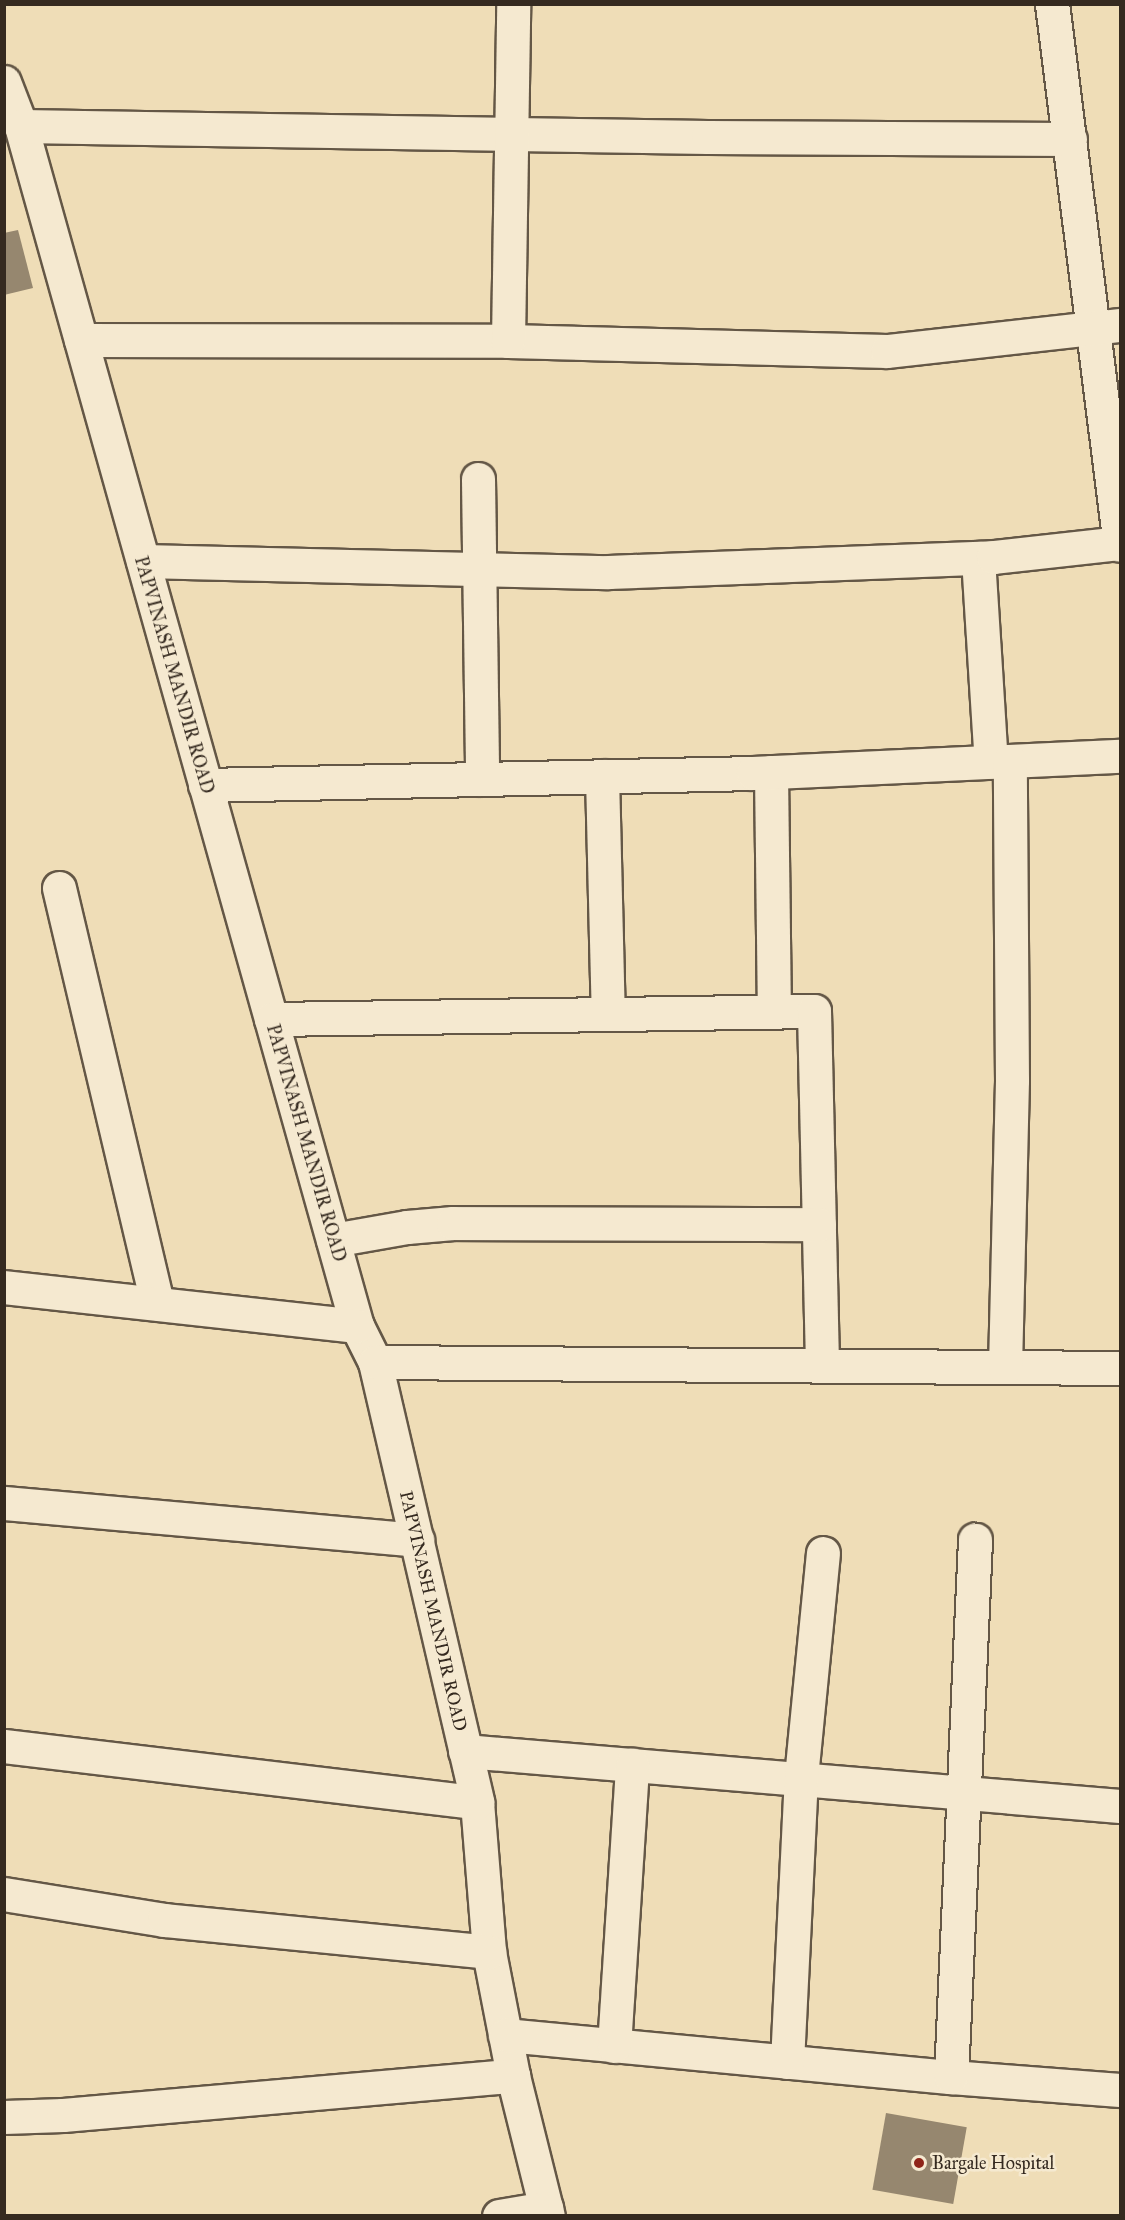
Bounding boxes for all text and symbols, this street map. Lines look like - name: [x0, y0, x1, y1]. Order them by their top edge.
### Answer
- street label: PAPVINASH MANDIR ROAD: [130, 554, 218, 796]
- street label: PAPVINASH MANDIR ROAD: [262, 1022, 350, 1264]
- street label: PAPVINASH MANDIR ROAD: [395, 1489, 471, 1733]
- place label: Bargale Hospital: [932, 2152, 1054, 2174]
- marker: Bargale Hospital: [910, 2154, 928, 2172]

